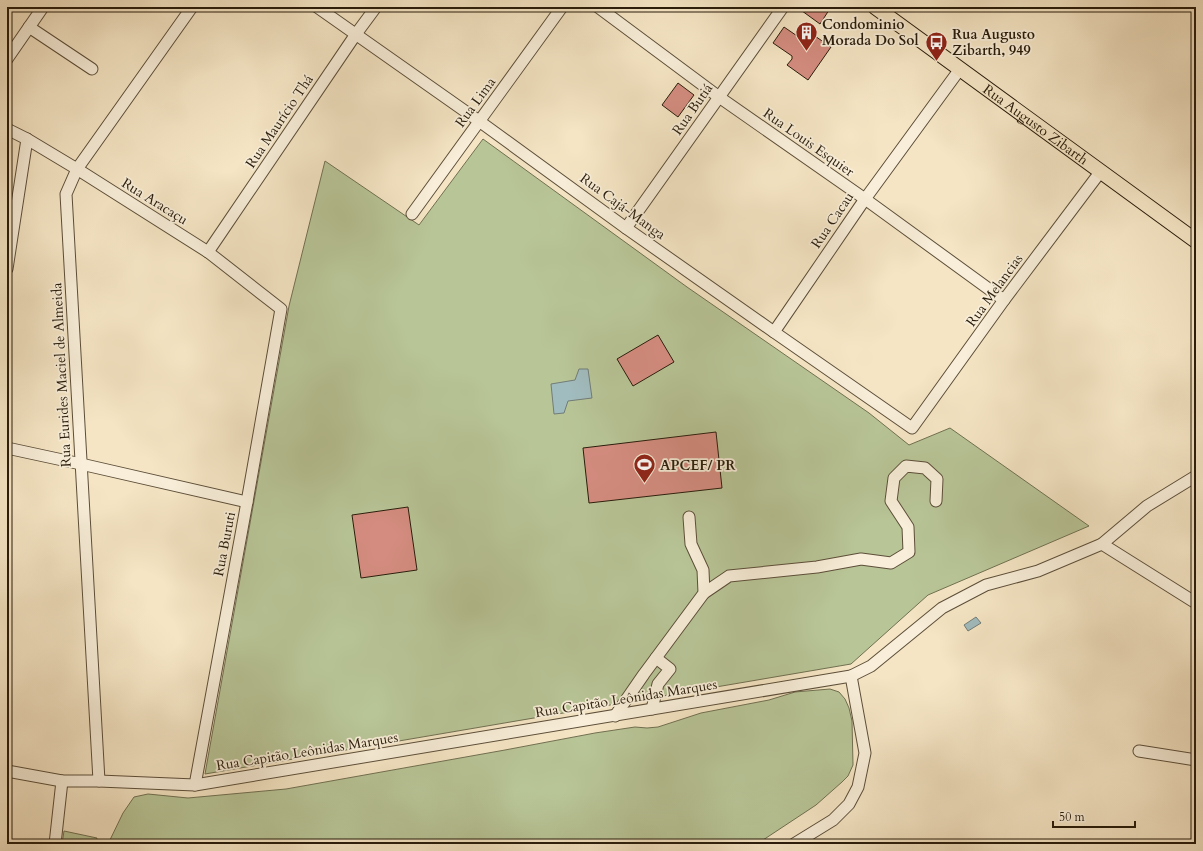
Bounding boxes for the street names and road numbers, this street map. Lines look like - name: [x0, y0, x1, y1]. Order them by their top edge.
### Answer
- street label: Rua Maurício Thá: [241, 71, 318, 172]
- street label: Rua Lima: [451, 73, 500, 131]
- street label: Rua Butiá: [668, 80, 717, 139]
- street label: Rua Augusto Zibarth: [979, 80, 1092, 169]
- street label: Rua Louis Esquier: [759, 104, 859, 181]
- street label: Rua Cajá-Manga: [576, 169, 669, 244]
- street label: Rua Aracaçu: [118, 174, 192, 229]
- street label: Rua Cacau: [807, 188, 858, 252]
- street label: Rua Melancias: [962, 250, 1027, 330]
- street label: Rua Eurides Maciel de Almeida: [47, 282, 76, 468]
- street label: Rua Buruti: [209, 510, 240, 578]
- street label: Rua Capitão Leônidas Marques: [534, 675, 719, 722]
- street label: Rua Capitão Leônidas Marques: [215, 728, 400, 775]

